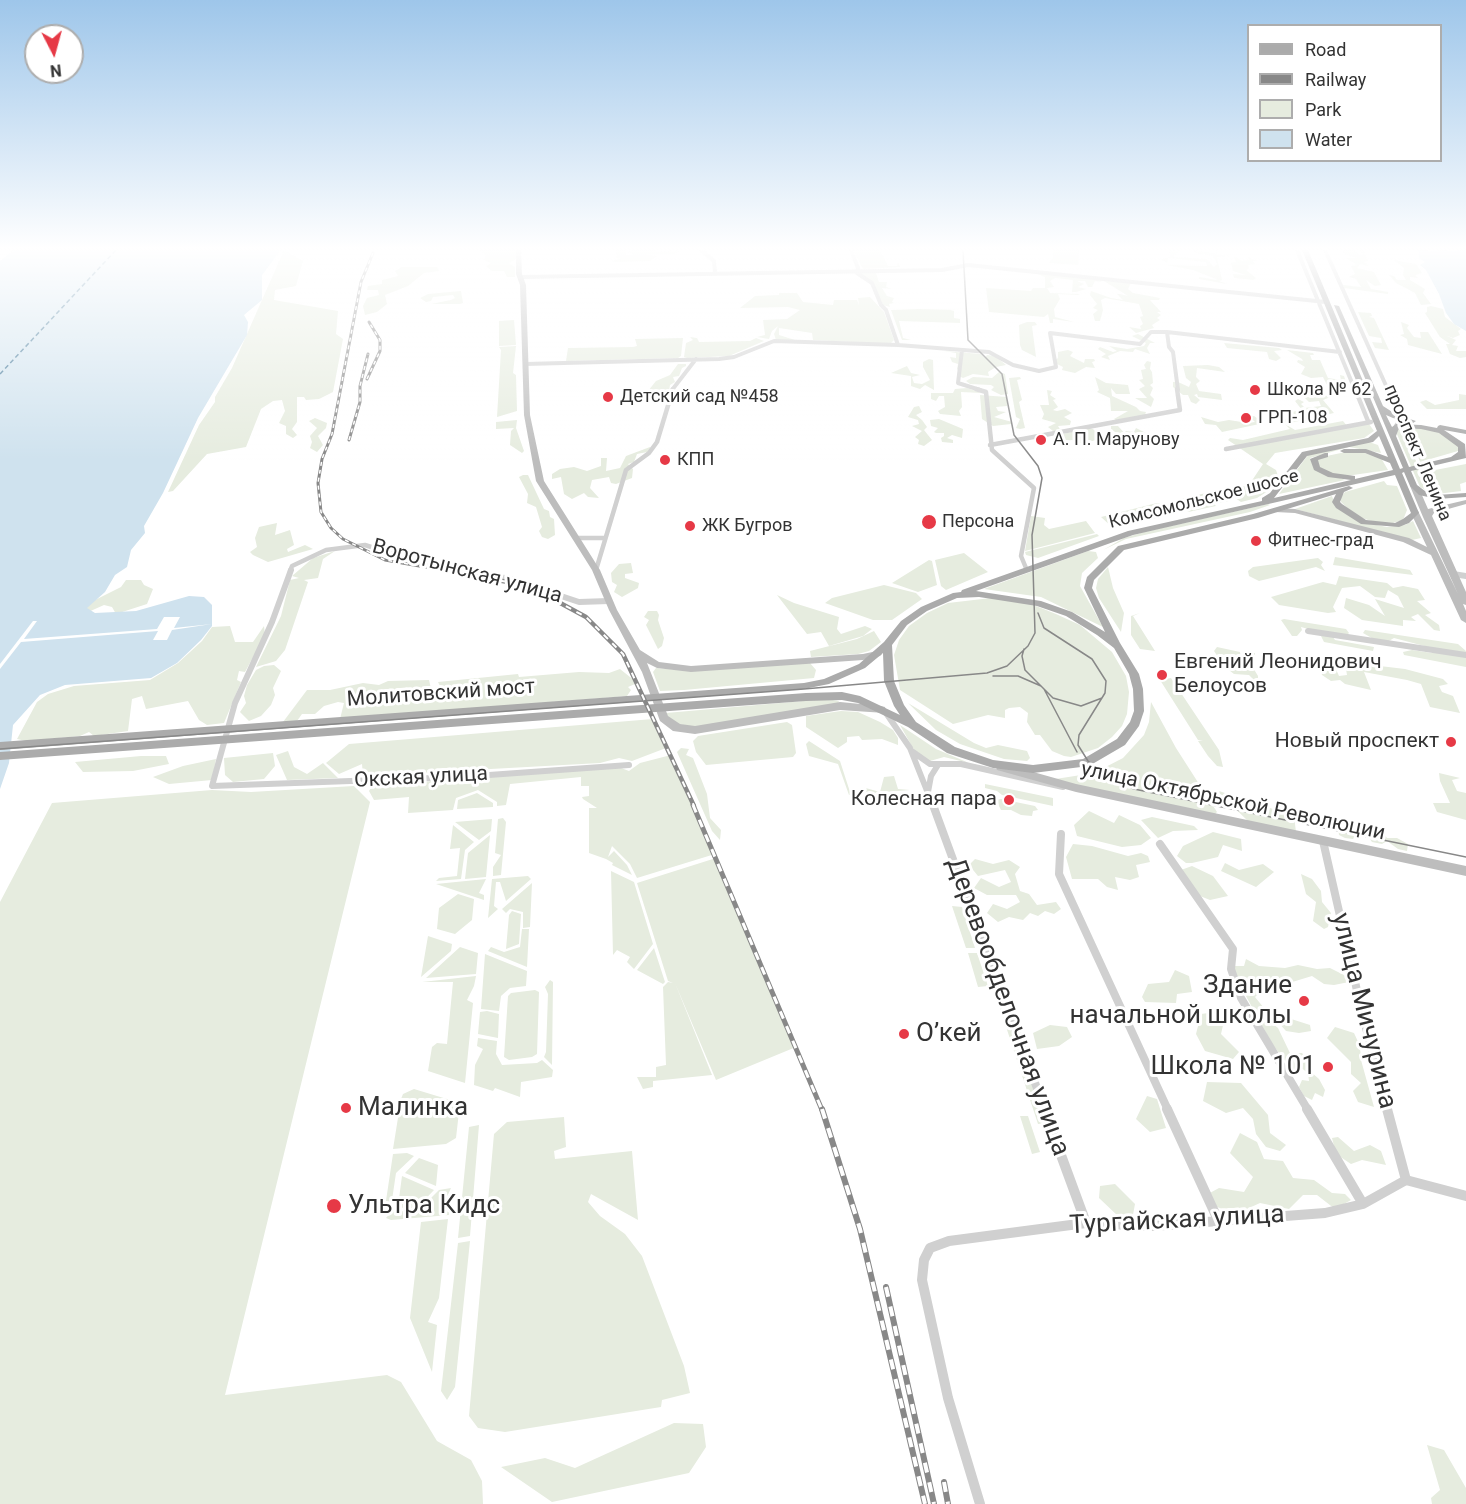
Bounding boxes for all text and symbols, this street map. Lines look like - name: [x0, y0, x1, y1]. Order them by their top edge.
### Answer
- north arrow: [24, 24, 84, 84]
- legend: [1247, 24, 1442, 162]
- text: Road: [1305, 39, 1346, 60]
- text: N: [49, 60, 62, 80]
- text: Railway: [1305, 69, 1366, 90]
- text: Park: [1305, 99, 1341, 120]
- text: Water: [1305, 129, 1352, 150]
- place label: Школа № 62: [1267, 379, 1371, 401]
- street label: проспект Ленина: [1378, 381, 1456, 525]
- marker: Школа № 62: [1248, 383, 1262, 397]
- place label: Детский сад №458: [620, 386, 779, 408]
- marker: Детский сад №458: [601, 390, 615, 404]
- place label: ГРП-108: [1258, 407, 1328, 429]
- marker: ГРП-108: [1239, 411, 1253, 425]
- place label: А. П. Марунову: [1053, 429, 1179, 451]
- marker: А. П. Марунову: [1034, 433, 1048, 447]
- place label: КПП: [677, 449, 714, 471]
- marker: КПП: [658, 453, 672, 467]
- street label: Комсомольское шоссе: [1107, 466, 1301, 534]
- place label: Персона: [942, 511, 1014, 533]
- marker: Персона: [920, 513, 938, 531]
- place label: ЖК Бугров: [702, 515, 792, 537]
- marker: ЖК Бугров: [683, 519, 697, 533]
- place label: Фитнес-град: [1268, 530, 1374, 552]
- marker: Фитнес-град: [1249, 534, 1263, 548]
- street label: Воротынская улица: [369, 535, 565, 609]
- place label: Евгений Леонидович Белоусов: [1174, 650, 1382, 700]
- marker: Евгений Леонидович Белоусов: [1155, 668, 1169, 682]
- street label: Молитовский мост: [346, 675, 536, 713]
- place label: Новый проспект: [1275, 729, 1439, 755]
- marker: Новый проспект: [1444, 735, 1458, 749]
- street label: улица Октябрьской Революции: [1079, 757, 1387, 847]
- street label: Окская улица: [354, 762, 488, 794]
- place label: Колесная пара: [851, 787, 997, 813]
- marker: Колесная пара: [1002, 793, 1016, 807]
- street label: Деревообделочная улица: [938, 854, 1076, 1160]
- street label: улица Мичурина: [1324, 910, 1402, 1112]
- place label: Здание начальной школы: [1069, 970, 1292, 1032]
- marker: Здание начальной школы: [1297, 994, 1311, 1008]
- place label: О’кей: [916, 1018, 981, 1050]
- marker: О’кей: [897, 1027, 911, 1041]
- place label: Школа № 101: [1150, 1051, 1316, 1083]
- marker: Школа № 101: [1321, 1060, 1335, 1074]
- place label: Малинка: [358, 1092, 468, 1124]
- marker: Малинка: [339, 1101, 353, 1115]
- place label: Ультра Кидс: [348, 1190, 500, 1222]
- marker: Ультра Кидс: [325, 1197, 343, 1215]
- street label: Тургайская улица: [1069, 1200, 1285, 1242]

